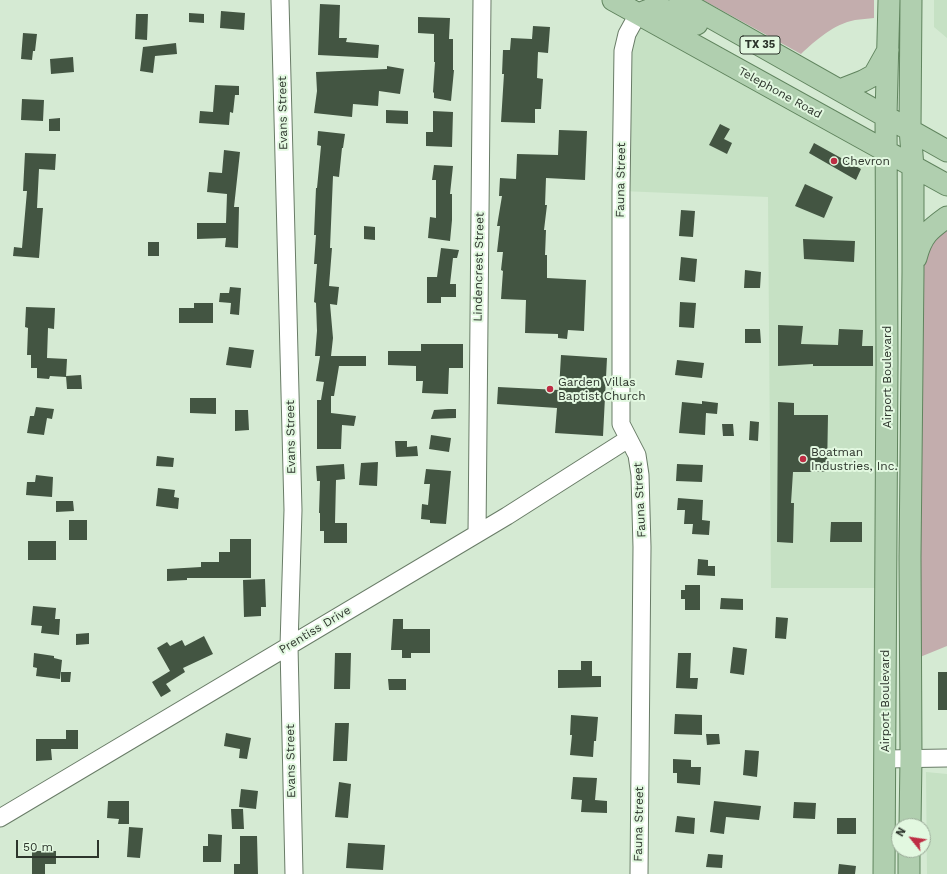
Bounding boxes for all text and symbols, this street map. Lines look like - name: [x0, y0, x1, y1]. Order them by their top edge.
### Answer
- road number: TX 35: [740, 36, 780, 54]
- street label: Telephone Road: [736, 64, 824, 122]
- street label: Evans Street: [275, 76, 291, 150]
- street label: Fauna Street: [613, 142, 629, 218]
- place label: Chevron: [842, 154, 890, 168]
- marker: Chevron: [829, 156, 839, 166]
- street label: Lindencrest Street: [471, 212, 487, 322]
- street label: Airport Boulevard: [880, 326, 894, 428]
- place label: Garden Villas Baptist Church: [558, 375, 646, 403]
- marker: Garden Villas Baptist Church: [545, 384, 555, 394]
- street label: Evans Street: [283, 400, 299, 474]
- place label: Boatman Industries, Inc.: [811, 445, 898, 473]
- marker: Boatman Industries, Inc.: [798, 454, 808, 464]
- street label: Fauna Street: [631, 462, 649, 538]
- street label: Prentiss Drive: [277, 603, 353, 657]
- street label: Airport Boulevard: [878, 650, 892, 752]
- street label: Evans Street: [283, 724, 299, 798]
- street label: Fauna Street: [631, 786, 647, 862]
- north arrow: [891, 818, 931, 858]
- text: N: [893, 825, 909, 839]
- scale bar: [18, 832, 101, 858]
- text: 50 m: [23, 840, 53, 854]

